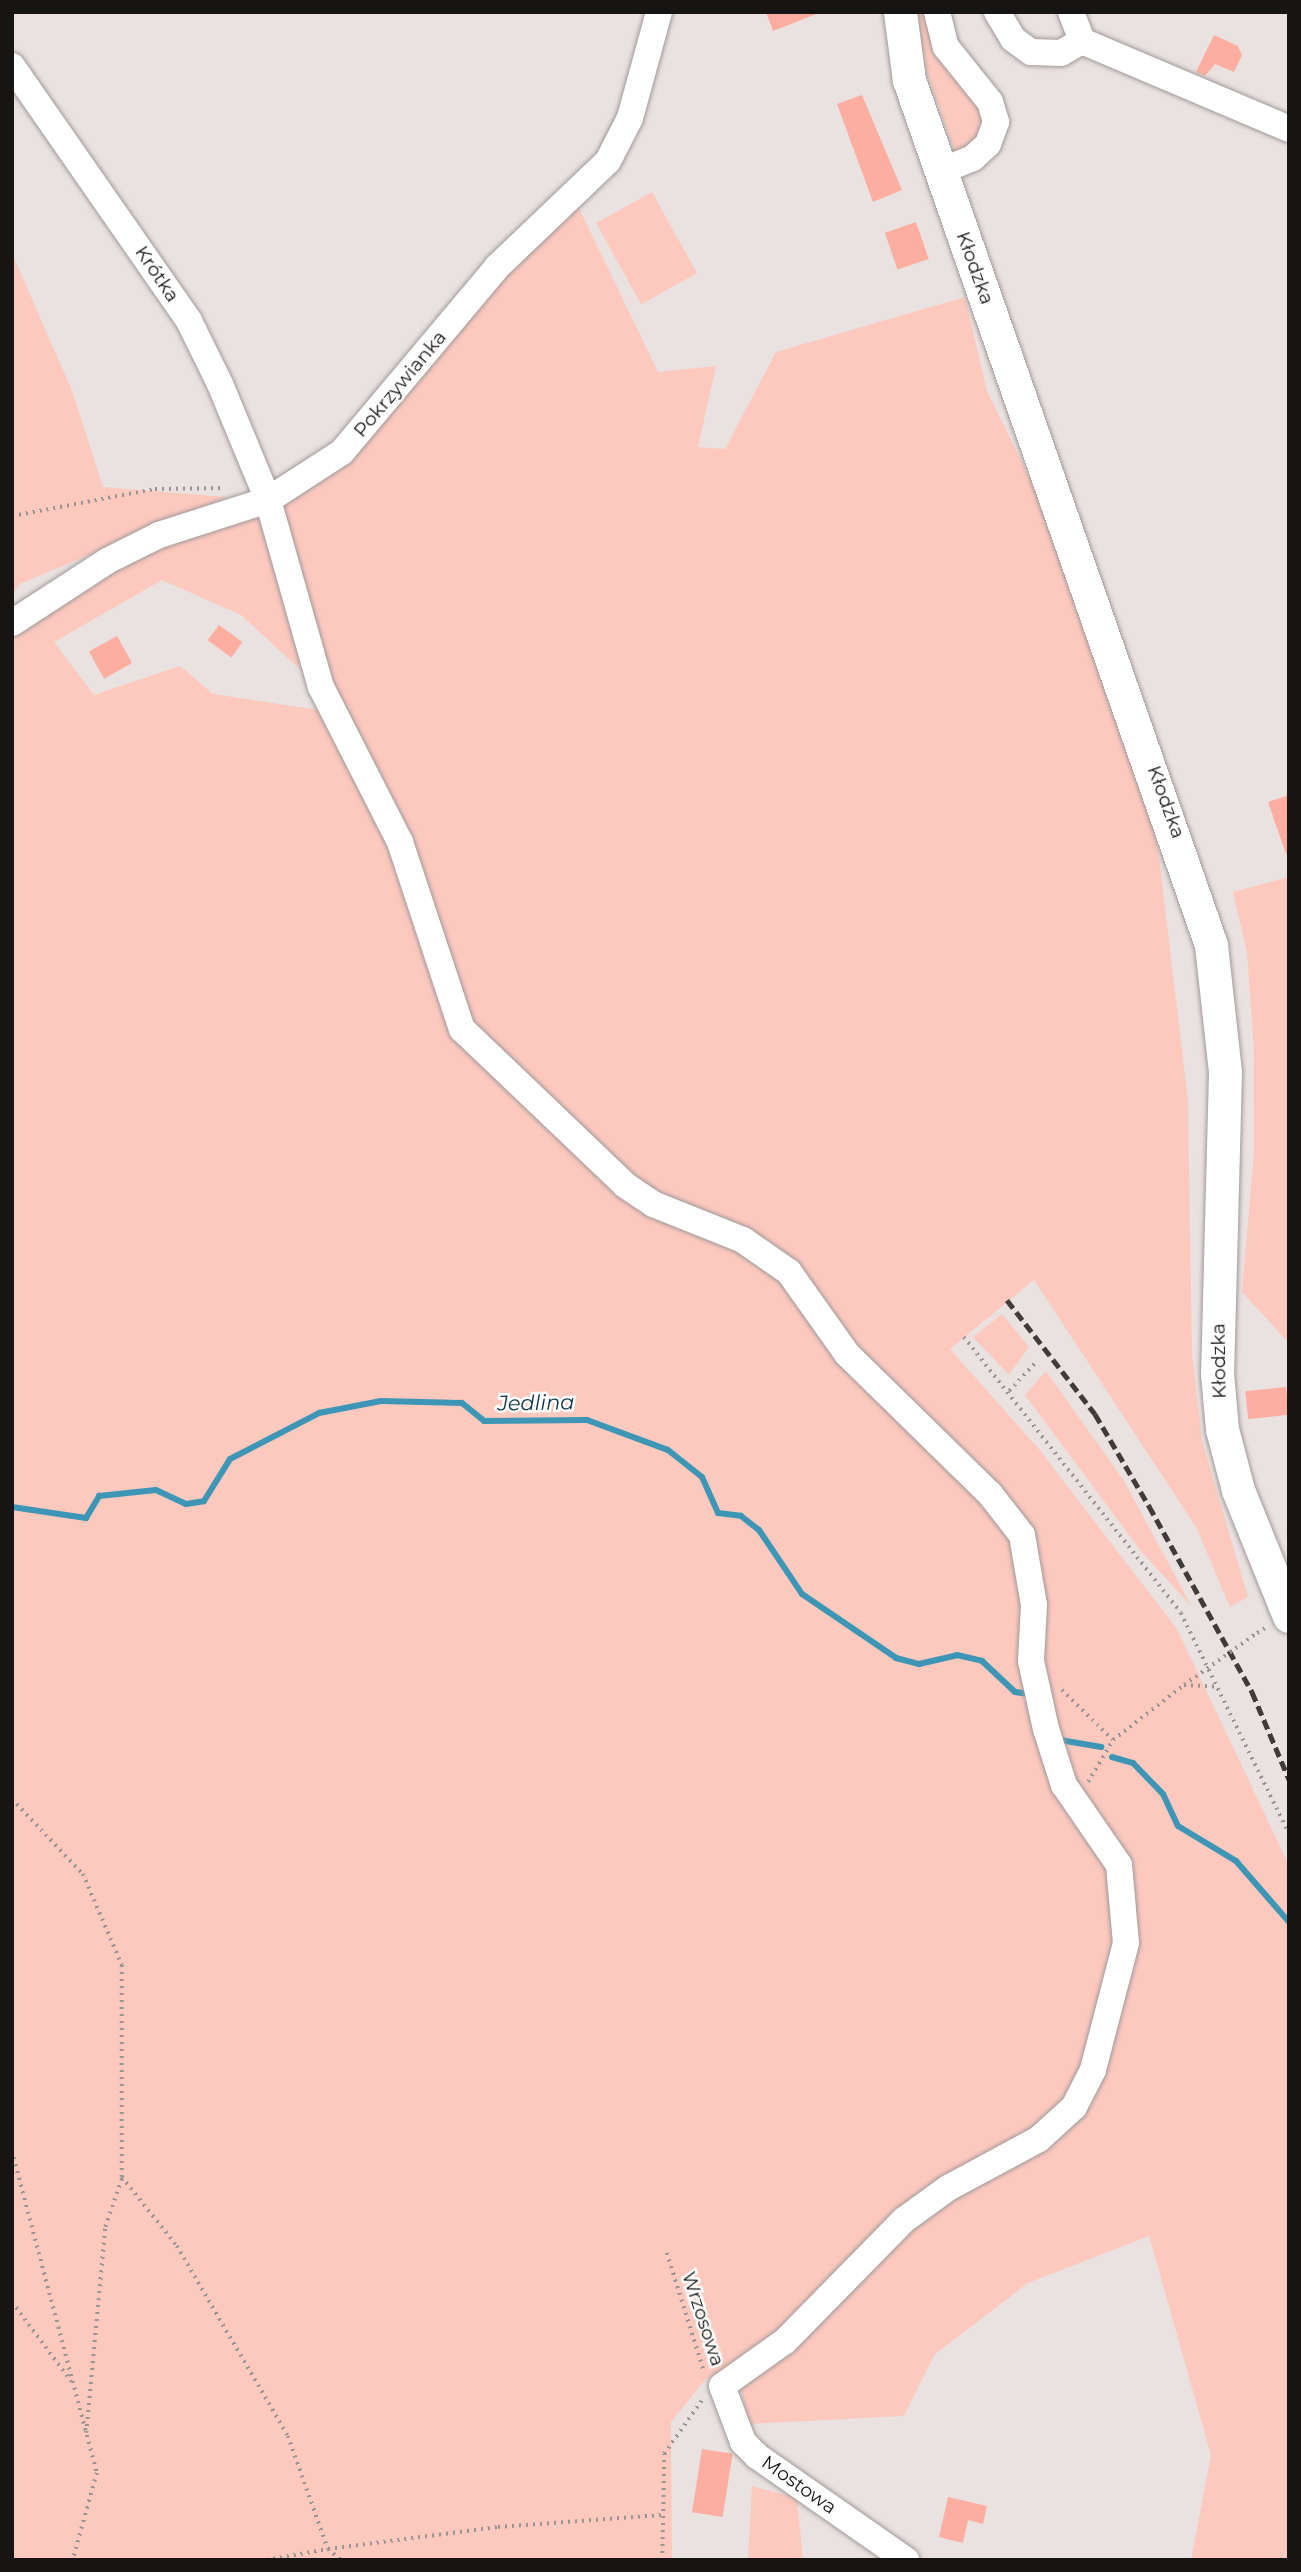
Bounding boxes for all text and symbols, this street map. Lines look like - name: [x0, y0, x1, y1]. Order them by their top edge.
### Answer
- street label: Kłodzka: [951, 229, 999, 307]
- street label: Krótka: [130, 242, 184, 306]
- street label: Pokrzywianka: [349, 326, 451, 442]
- street label: Kłodzka: [1142, 763, 1190, 841]
- street label: Kłodzka: [1207, 1323, 1231, 1399]
- water label: Jedlina: [497, 1390, 575, 1416]
- street label: Wrzosowa: [677, 2269, 729, 2369]
- street label: Mostowa: [757, 2451, 841, 2519]

